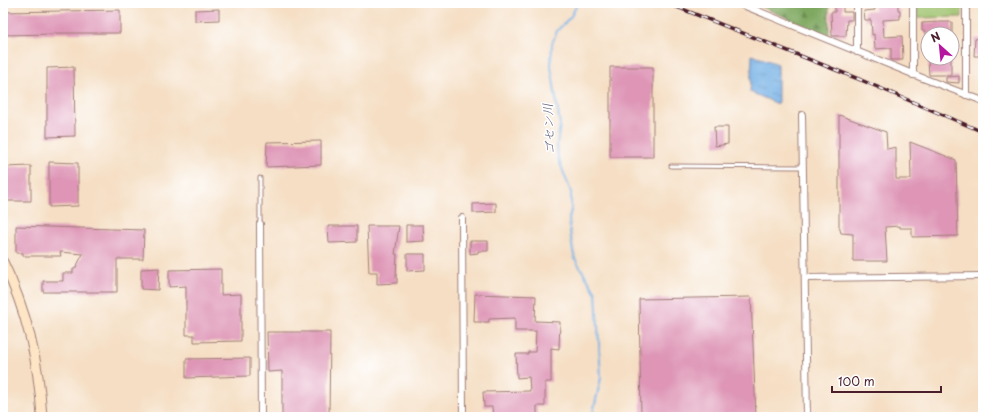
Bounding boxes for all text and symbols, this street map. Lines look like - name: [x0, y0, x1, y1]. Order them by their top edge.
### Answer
- north arrow: [920, 26, 960, 66]
- text: N: [927, 27, 943, 46]
- water label: ゴセン川: [537, 103, 559, 155]
- scale bar: [832, 368, 941, 394]
- text: 100 m: [838, 372, 875, 390]

